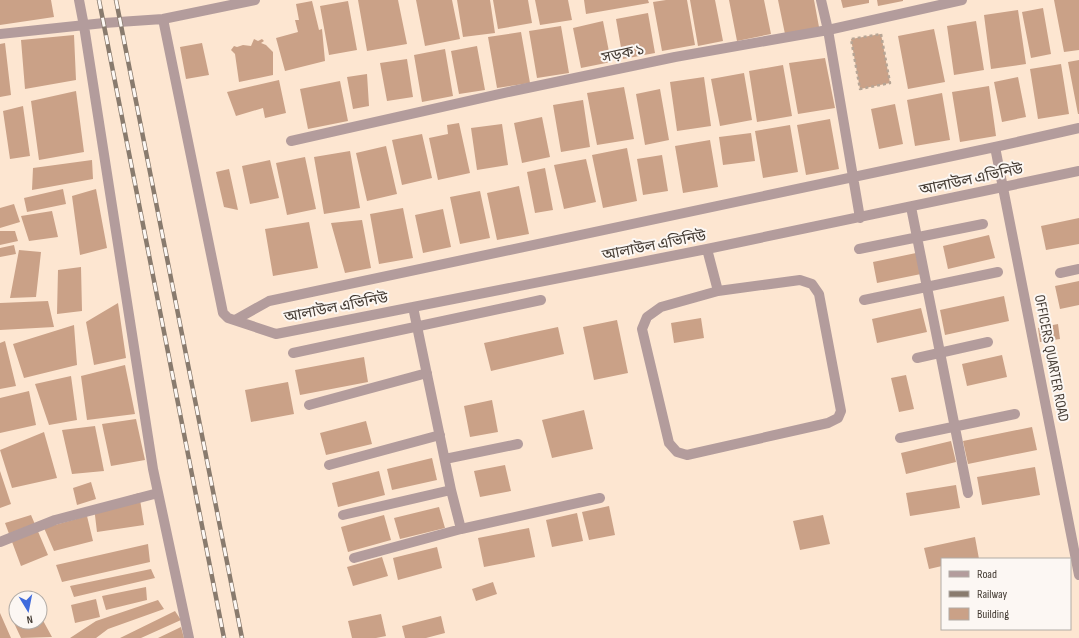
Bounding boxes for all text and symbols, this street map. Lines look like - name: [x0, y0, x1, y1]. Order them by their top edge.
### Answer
- street label: সড়ক ১: [599, 40, 646, 68]
- street label: আলাউল এভিনিউ: [917, 159, 1025, 200]
- street label: আলাউল এভিনিউ: [599, 226, 708, 265]
- street label: আলাউল এভিনিউ: [281, 288, 390, 327]
- street label: OFFICERS QUARTER ROAD: [1030, 293, 1073, 423]
- legend: [941, 558, 1071, 630]
- text: Road: [977, 567, 997, 582]
- text: Railway: [977, 587, 1008, 602]
- north arrow: [8, 590, 48, 630]
- text: Building: [977, 607, 1009, 622]
- text: N: [26, 612, 34, 626]

